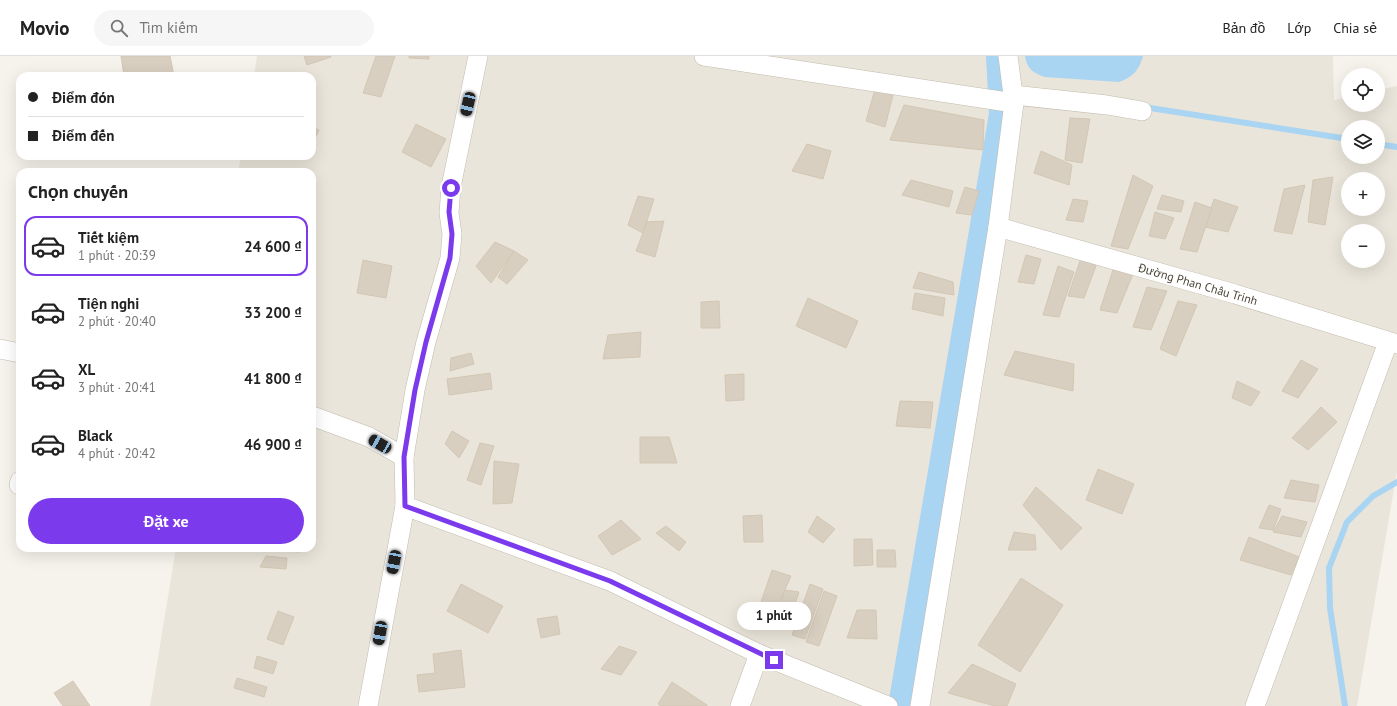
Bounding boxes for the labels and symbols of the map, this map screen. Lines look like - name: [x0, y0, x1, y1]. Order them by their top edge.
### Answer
- car: [459, 91, 477, 117]
- route start: [442, 179, 460, 197]
- street label: Đường Phan Châu Trinh: [1136, 259, 1259, 308]
- car: [367, 433, 393, 455]
- car: [386, 549, 402, 575]
- callout: 1 phút: [737, 602, 811, 630]
- car: [372, 620, 388, 646]
- route end: [765, 651, 783, 669]

